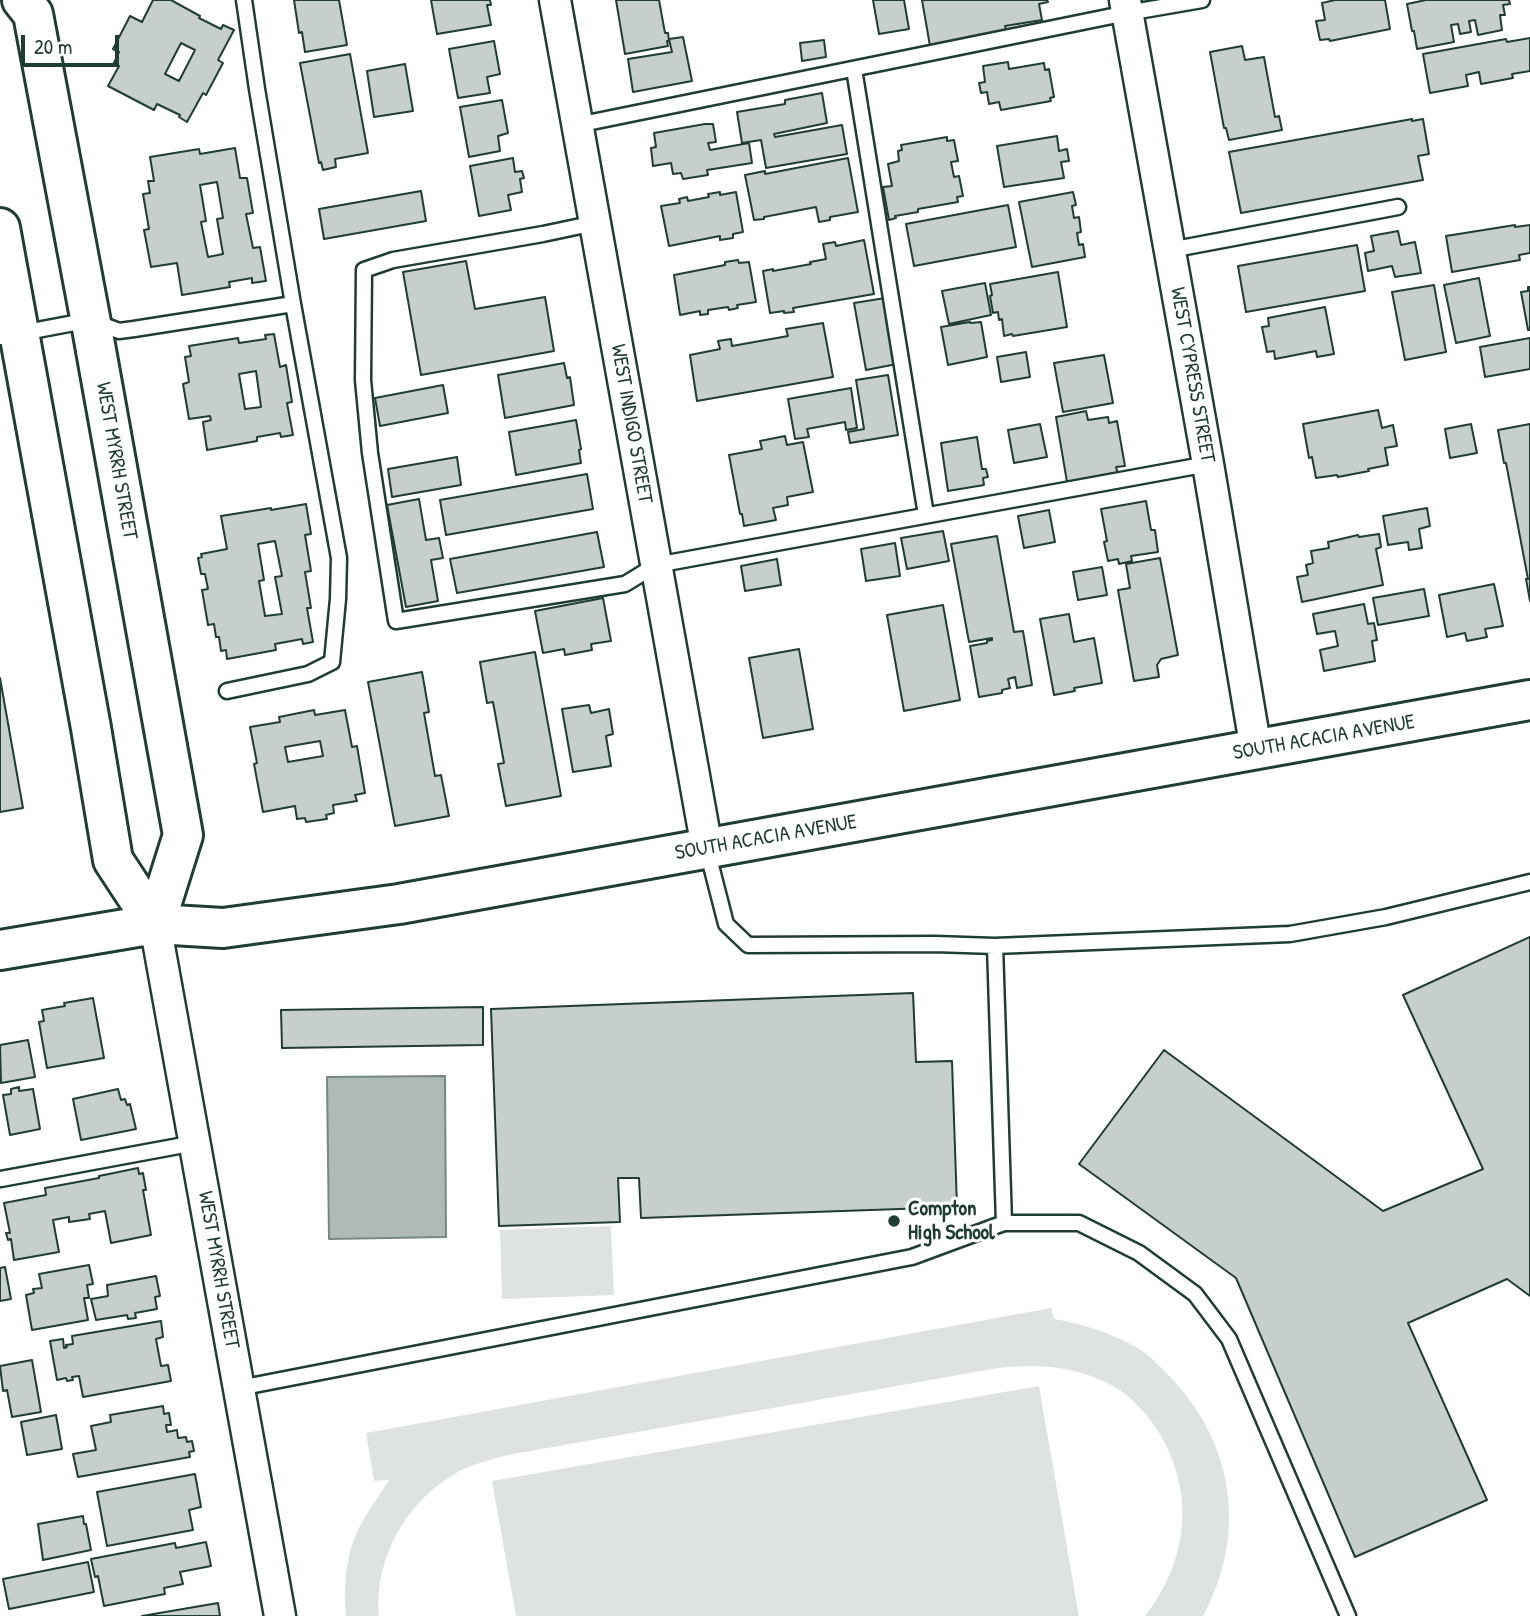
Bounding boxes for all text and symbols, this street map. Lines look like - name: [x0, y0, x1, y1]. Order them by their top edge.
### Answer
- scale bar: [24, 21, 122, 65]
- text: 20 m: [34, 32, 72, 61]
- street label: WEST CYPRESS STREET: [1164, 285, 1220, 465]
- street label: WEST INDIGO STREET: [605, 342, 657, 506]
- street label: WEST MYRRH STREET: [90, 380, 142, 542]
- street label: SOUTH ACACIA AVENUE: [1231, 710, 1417, 766]
- street label: SOUTH ACACIA AVENUE: [673, 810, 859, 866]
- street label: WEST MYRRH STREET: [192, 1189, 244, 1351]
- place label: Compton High School: [908, 1196, 995, 1246]
- marker: Compton High School: [886, 1213, 902, 1229]

